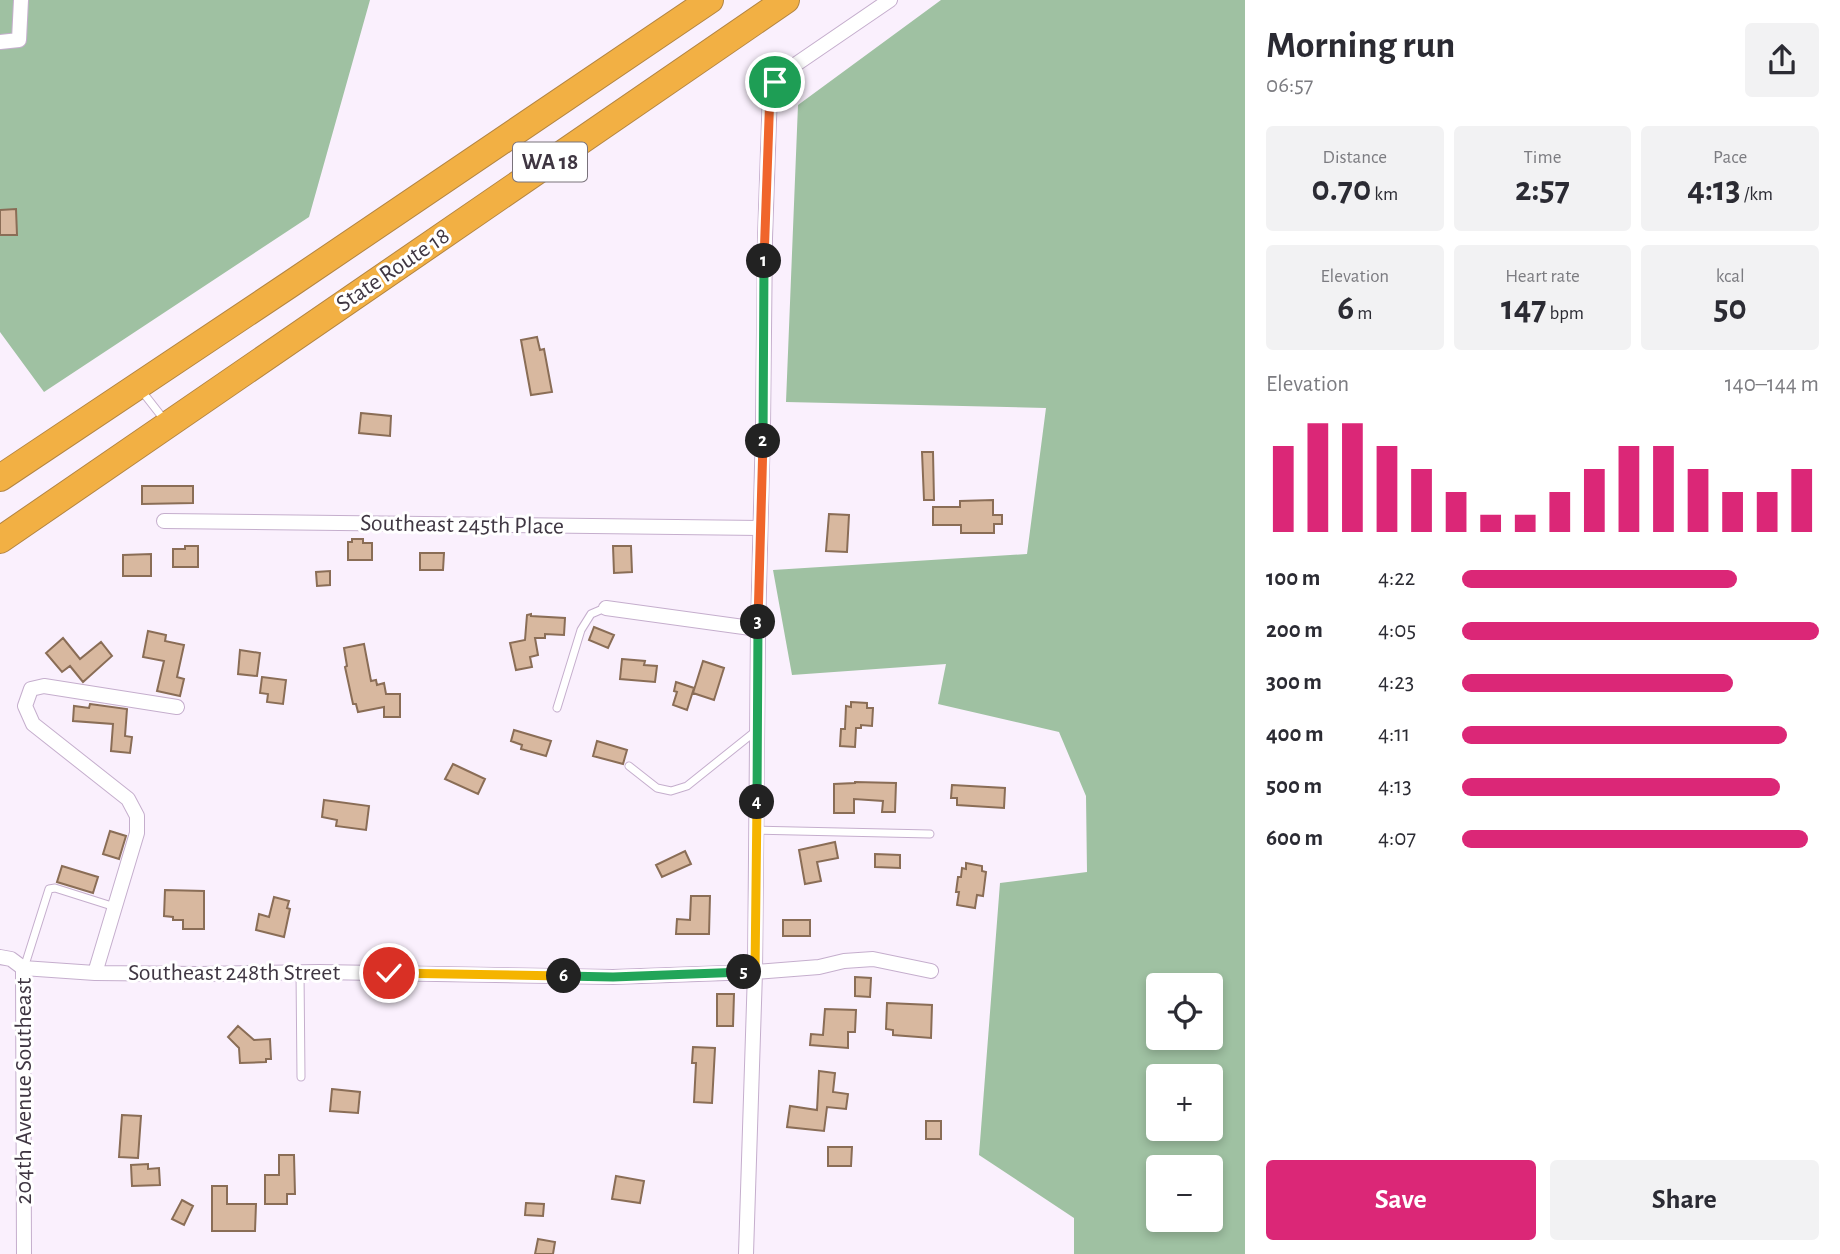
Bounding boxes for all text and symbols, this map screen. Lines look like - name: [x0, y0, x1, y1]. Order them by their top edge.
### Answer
- button: share: [1745, 23, 1819, 97]
- text: Morning run: [1266, 27, 1455, 65]
- pin: [745, 52, 805, 112]
- icon: arrive: [756, 63, 794, 101]
- text: 06:57: [1266, 74, 1313, 97]
- road number: WA 18: [513, 142, 587, 182]
- text: Distance: [1323, 148, 1387, 167]
- text: Time: [1524, 148, 1561, 167]
- text: Pace: [1713, 148, 1747, 167]
- text: 0.70: [1312, 172, 1371, 207]
- text: 2:57: [1515, 172, 1570, 207]
- text: 4:13: [1687, 172, 1741, 207]
- text: km: [1371, 185, 1398, 204]
- text: /km: [1741, 185, 1773, 204]
- street label: State Route 18: [332, 223, 454, 317]
- pin: 1: [746, 244, 782, 278]
- text: 1: [760, 251, 767, 270]
- text: Elevation: [1320, 267, 1389, 286]
- text: Heart rate: [1505, 267, 1580, 286]
- text: kcal: [1716, 267, 1745, 286]
- text: 6: [1337, 291, 1354, 326]
- text: 147: [1501, 291, 1546, 326]
- text: 50: [1713, 291, 1747, 326]
- text: m: [1354, 304, 1372, 323]
- text: bpm: [1546, 304, 1584, 323]
- text: Elevation: [1266, 373, 1349, 396]
- text: 140–144 m: [1725, 373, 1819, 396]
- pin: 2: [746, 424, 780, 458]
- text: 2: [758, 431, 767, 450]
- street label: Southeast 245th Place: [360, 511, 564, 539]
- text: 100 m: [1266, 567, 1320, 590]
- text: 4:22: [1378, 567, 1415, 590]
- pin: 3: [740, 604, 776, 640]
- text: 3: [753, 612, 762, 631]
- text: 200 m: [1266, 619, 1323, 642]
- text: 4:05: [1378, 619, 1416, 642]
- text: 300 m: [1266, 671, 1322, 694]
- text: 4:23: [1378, 671, 1414, 694]
- text: 400 m: [1266, 723, 1324, 746]
- text: 4:11: [1378, 723, 1410, 746]
- text: 500 m: [1266, 775, 1322, 798]
- text: 4:13: [1378, 775, 1412, 798]
- pin: 4: [740, 784, 774, 820]
- text: 4: [752, 792, 761, 811]
- text: 600 m: [1266, 827, 1323, 850]
- text: 4:07: [1378, 827, 1416, 850]
- pin: [359, 943, 419, 1003]
- icon: check: [370, 954, 408, 992]
- pin: 5: [726, 954, 762, 990]
- pin: 6: [546, 958, 582, 993]
- street label: Southeast 248th Street: [128, 961, 340, 985]
- text: 5: [739, 962, 748, 981]
- text: 6: [559, 966, 568, 985]
- map controls: [1146, 973, 1223, 1232]
- button: locate: [1146, 973, 1223, 1050]
- street label: 204th Avenue Southeast: [12, 977, 36, 1204]
- button: +: [1146, 1064, 1223, 1141]
- button: −: [1146, 1155, 1223, 1232]
- button: Save: [1266, 1160, 1536, 1240]
- button: Share: [1550, 1160, 1819, 1240]

